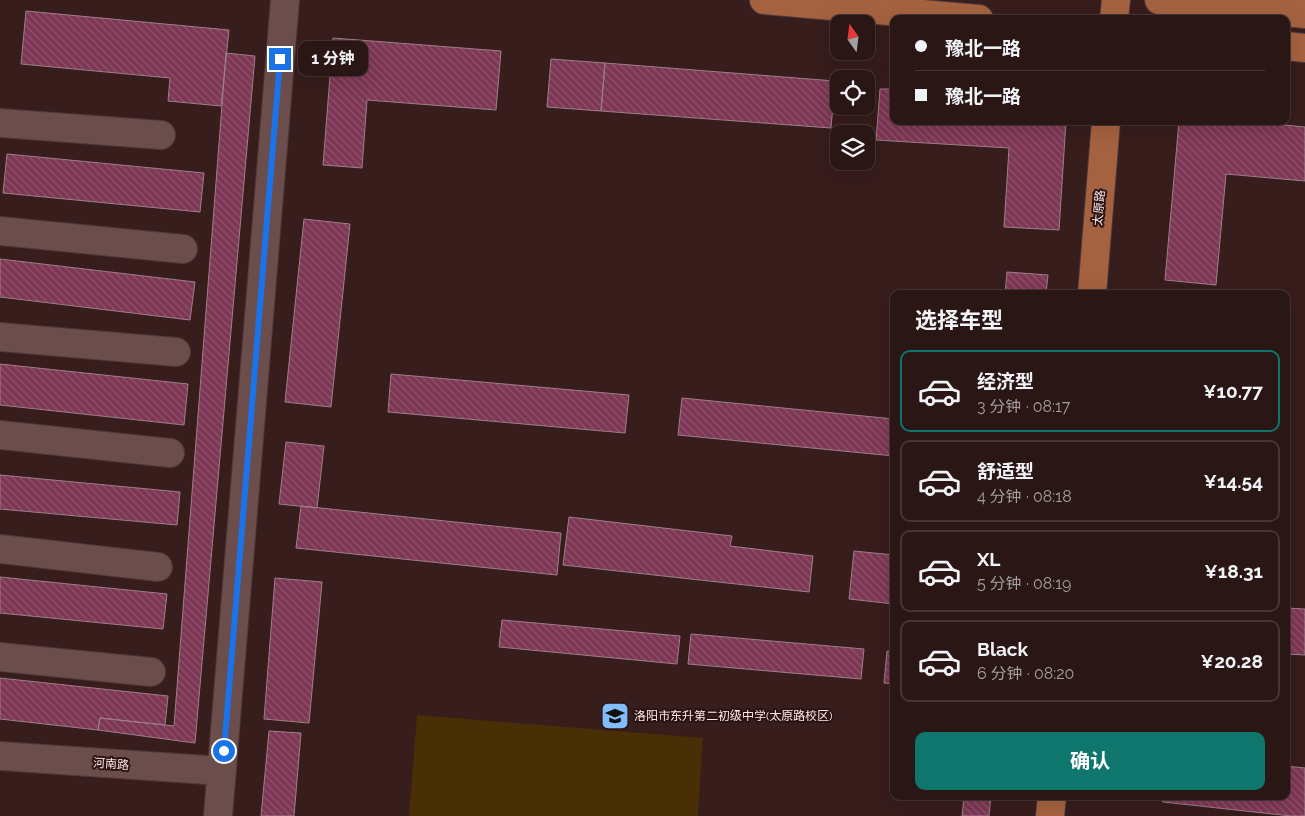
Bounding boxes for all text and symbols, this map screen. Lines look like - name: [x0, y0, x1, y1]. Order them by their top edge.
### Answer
- north arrow: [830, 15, 875, 60]
- map controls: [830, 15, 875, 170]
- text: 豫北一路: [945, 37, 1021, 59]
- callout: 1 分钟: [298, 42, 368, 76]
- route end: [269, 48, 291, 70]
- text: 1 分钟: [311, 49, 355, 68]
- button: locate: [830, 70, 875, 115]
- text: 豫北一路: [945, 85, 1021, 107]
- button: layers: [830, 125, 875, 170]
- street label: 太原路: [1090, 189, 1108, 227]
- text: 选择车型: [915, 307, 1003, 333]
- icon: car: [917, 369, 962, 414]
- text: 经济型: [977, 370, 1034, 392]
- text: ¥10.77: [1203, 380, 1263, 402]
- text: 3 分钟 · 08:17: [977, 397, 1070, 416]
- icon: car: [917, 459, 962, 504]
- text: 舒适型: [977, 460, 1034, 482]
- text: ¥14.54: [1204, 470, 1263, 492]
- text: 4 分钟 · 08:18: [977, 487, 1072, 506]
- text: XL: [977, 548, 1000, 570]
- icon: car: [917, 549, 962, 594]
- text: ¥18.31: [1204, 560, 1263, 582]
- text: 5 分钟 · 08:19: [977, 574, 1072, 593]
- text: Black: [977, 638, 1028, 660]
- icon: car: [917, 639, 962, 684]
- text: ¥20.28: [1201, 650, 1263, 672]
- text: 6 分钟 · 08:20: [977, 664, 1074, 683]
- school or university icon: 洛阳市东升第二初级中学(太原路校区): [600, 701, 630, 731]
- place label: 洛阳市东升第二初级中学(太原路校区): [634, 709, 832, 723]
- button: 确认: [915, 732, 1265, 790]
- route start: [213, 740, 235, 762]
- street label: 河南路: [93, 756, 129, 772]

